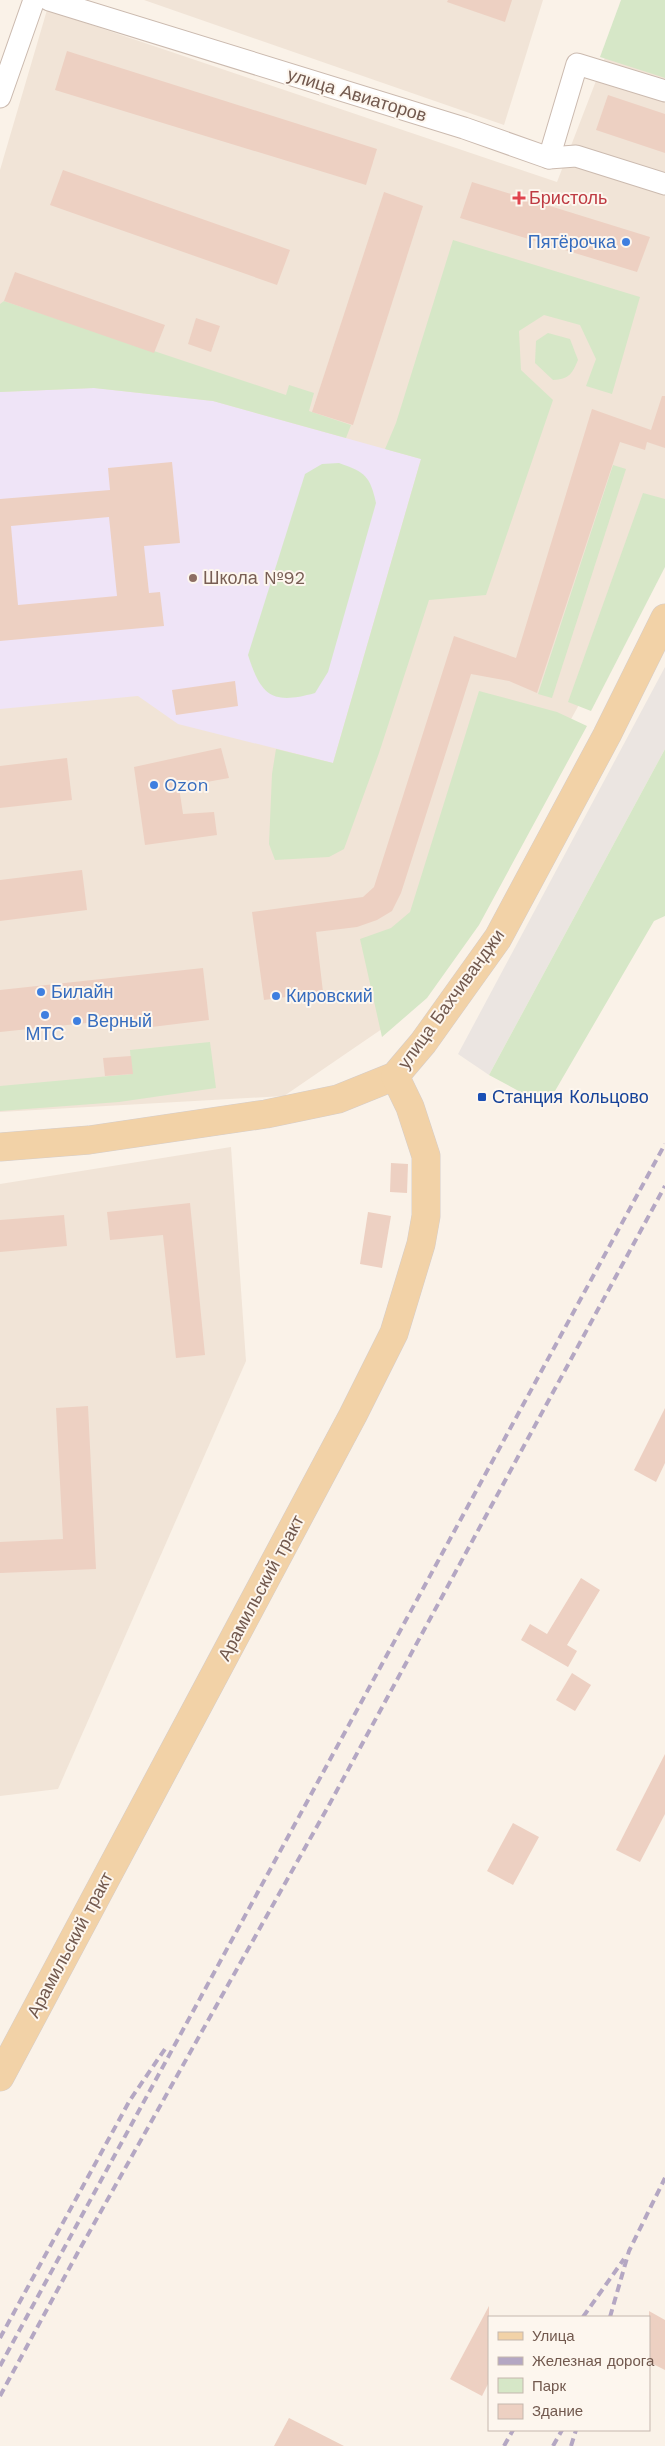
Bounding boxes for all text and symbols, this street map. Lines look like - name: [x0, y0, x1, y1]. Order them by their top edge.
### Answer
- street label: улица Авиаторов: [285, 63, 429, 126]
- place label: Бристоль: [529, 187, 607, 208]
- marker: Бристоль: [513, 192, 525, 204]
- place label: Пятёрочка: [528, 231, 617, 252]
- marker: Пятёрочка: [620, 236, 632, 248]
- place label: Школа №92: [203, 567, 305, 588]
- marker: Школа №92: [187, 572, 199, 584]
- place label: Ozon: [164, 774, 209, 795]
- marker: Ozon: [148, 779, 160, 791]
- street label: улица Бахчиванджи: [393, 925, 508, 1073]
- place label: Билайн: [51, 981, 113, 1002]
- place label: Кировский: [286, 985, 373, 1006]
- marker: Билайн: [35, 986, 47, 998]
- marker: Кировский: [270, 990, 282, 1002]
- marker: МТС: [39, 1009, 51, 1021]
- place label: Верный: [87, 1010, 152, 1031]
- marker: Верный: [71, 1015, 83, 1027]
- place label: МТС: [26, 1023, 65, 1044]
- place label: Станция Кольцово: [492, 1086, 649, 1107]
- marker: Станция Кольцово: [476, 1091, 488, 1103]
- street label: Арамильский тракт: [213, 1511, 308, 1664]
- street label: Арамильский тракт: [22, 1868, 117, 2021]
- legend: [488, 2316, 650, 2431]
- text: Улица: [532, 2327, 575, 2345]
- text: Железная дорога: [532, 2352, 655, 2370]
- text: Парк: [532, 2377, 566, 2395]
- text: Здание: [532, 2402, 583, 2420]

